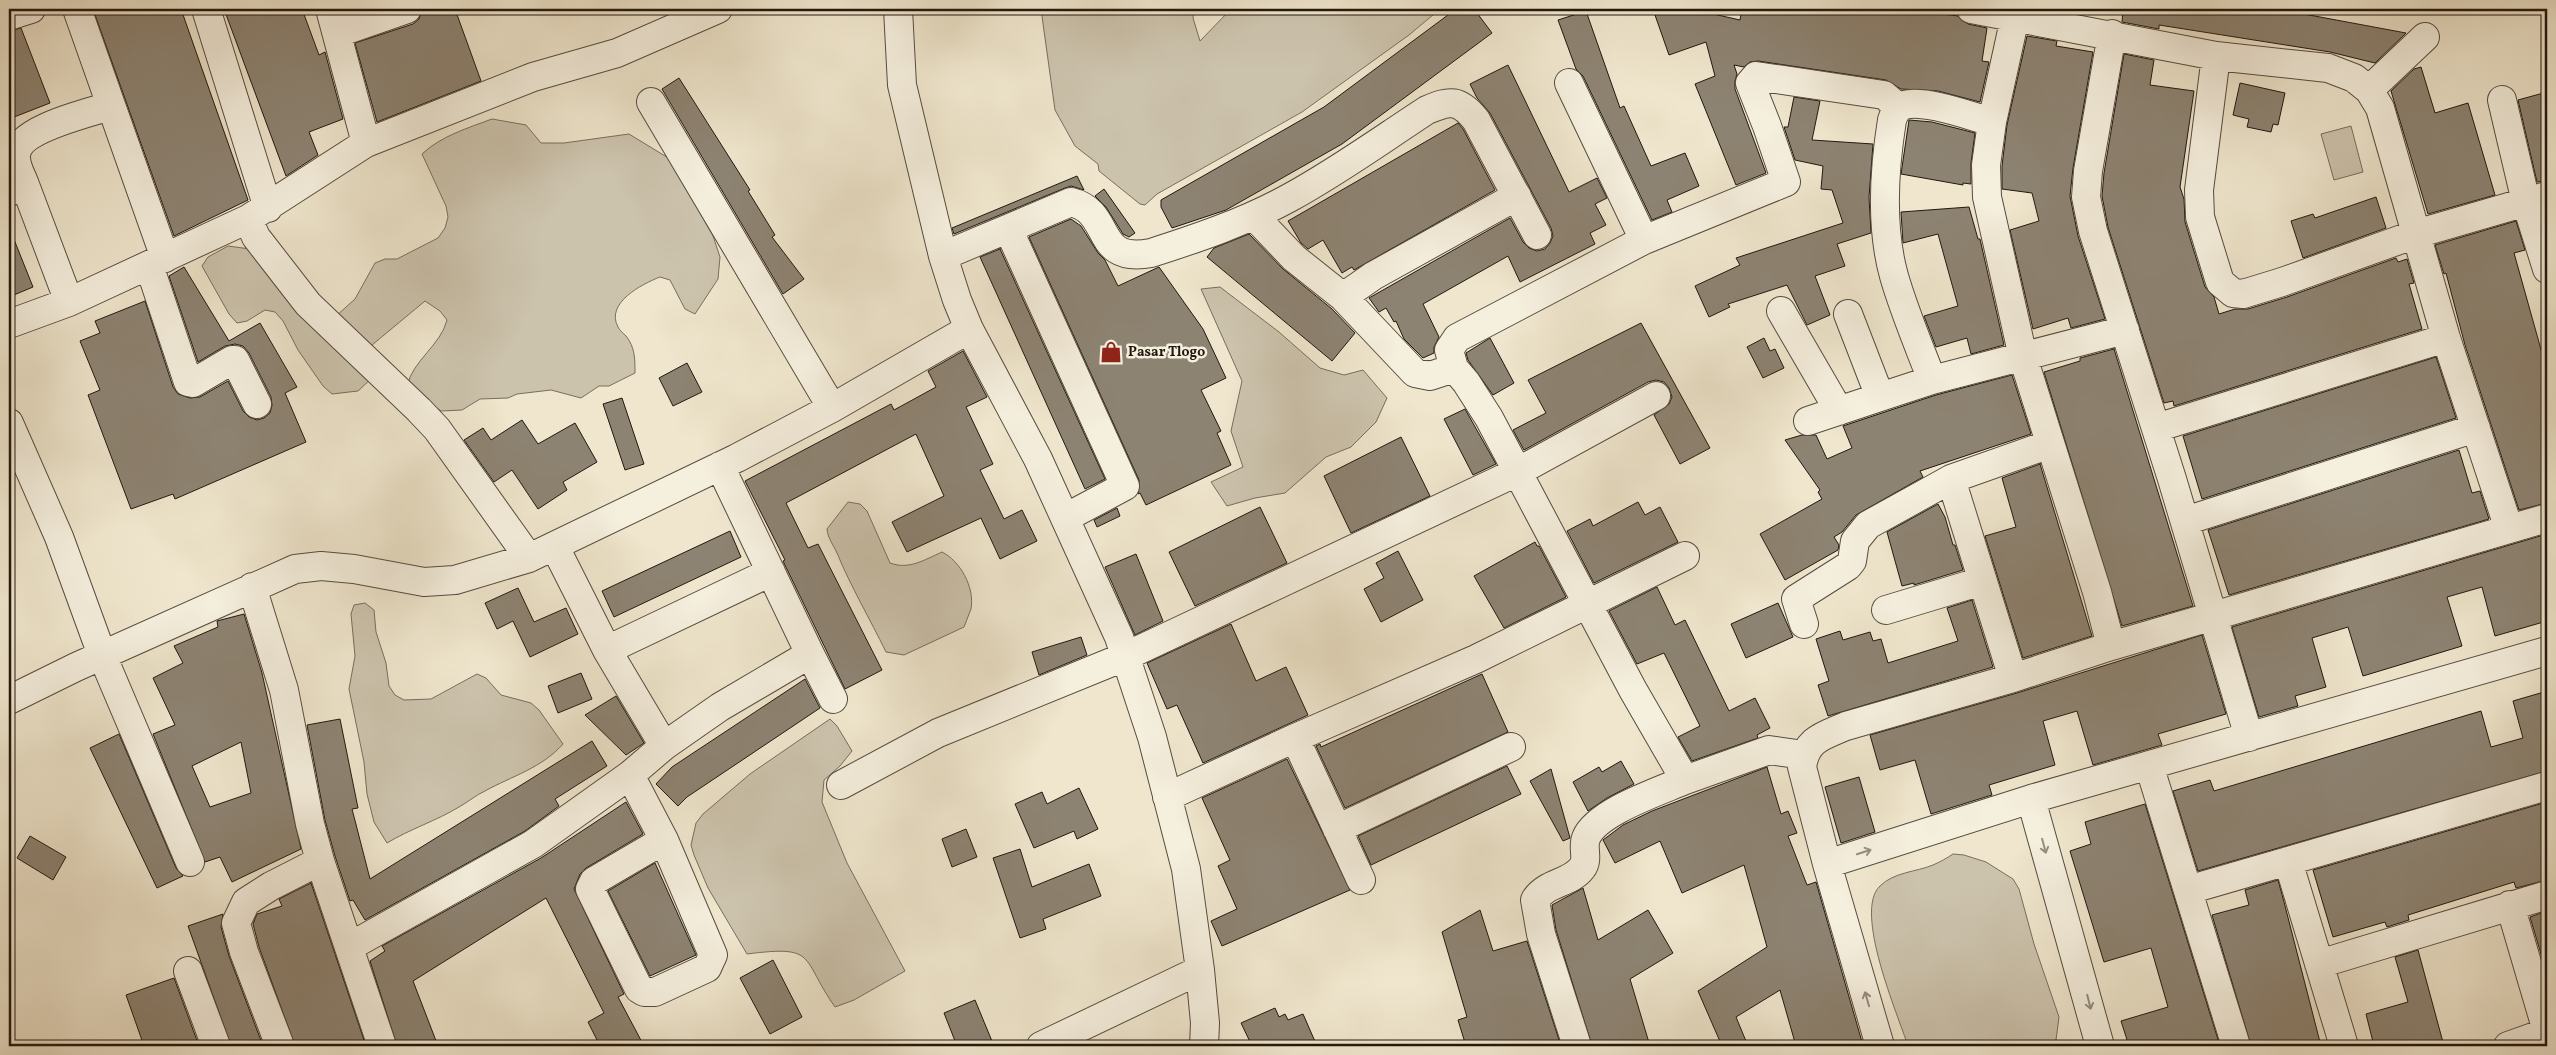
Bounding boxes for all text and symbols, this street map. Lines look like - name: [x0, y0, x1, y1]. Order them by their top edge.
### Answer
- shop icon: Pasar Tlogo: [1098, 339, 1124, 365]
- place label: Pasar Tlogo: [1128, 343, 1205, 362]
- one-way arrow: [2039, 838, 2049, 854]
- one-way arrow: [1856, 847, 1871, 856]
- one-way arrow: [1861, 992, 1871, 1008]
- one-way arrow: [2085, 994, 2094, 1010]

